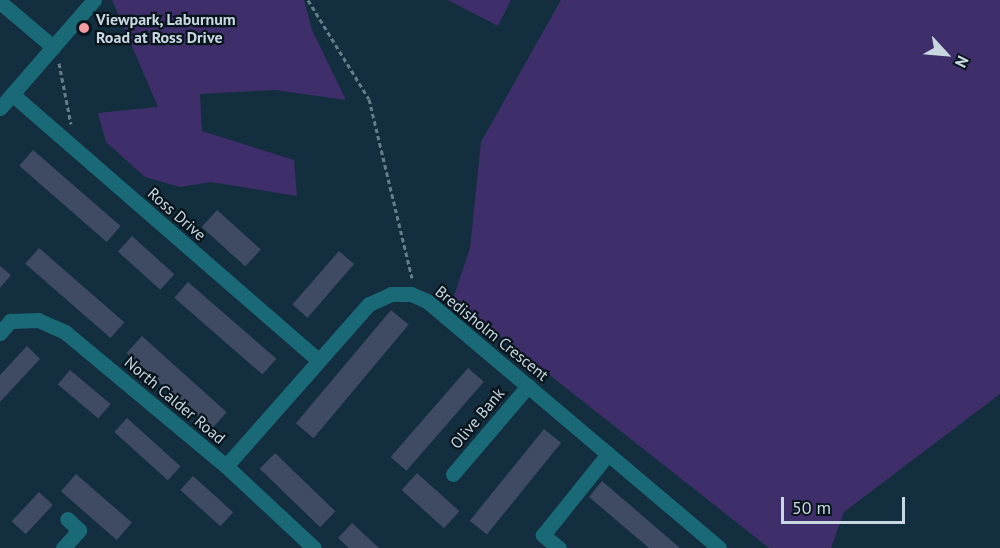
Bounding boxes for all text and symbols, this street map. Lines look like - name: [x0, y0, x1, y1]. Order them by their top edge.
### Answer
- place label: Viewpark, Laburnum Road at Ross Drive: [96, 9, 237, 47]
- marker: Viewpark, Laburnum Road at Ross Drive: [77, 21, 91, 35]
- north arrow: [916, 24, 976, 84]
- text: N: [951, 53, 973, 71]
- street label: Ross Drive: [144, 183, 210, 245]
- street label: Bredisholm Crescent: [432, 281, 552, 385]
- street label: North Calder Road: [121, 352, 229, 448]
- street label: Olive Bank: [446, 384, 508, 452]
- scale bar: [784, 485, 908, 523]
- text: 50 m: [792, 496, 831, 519]

